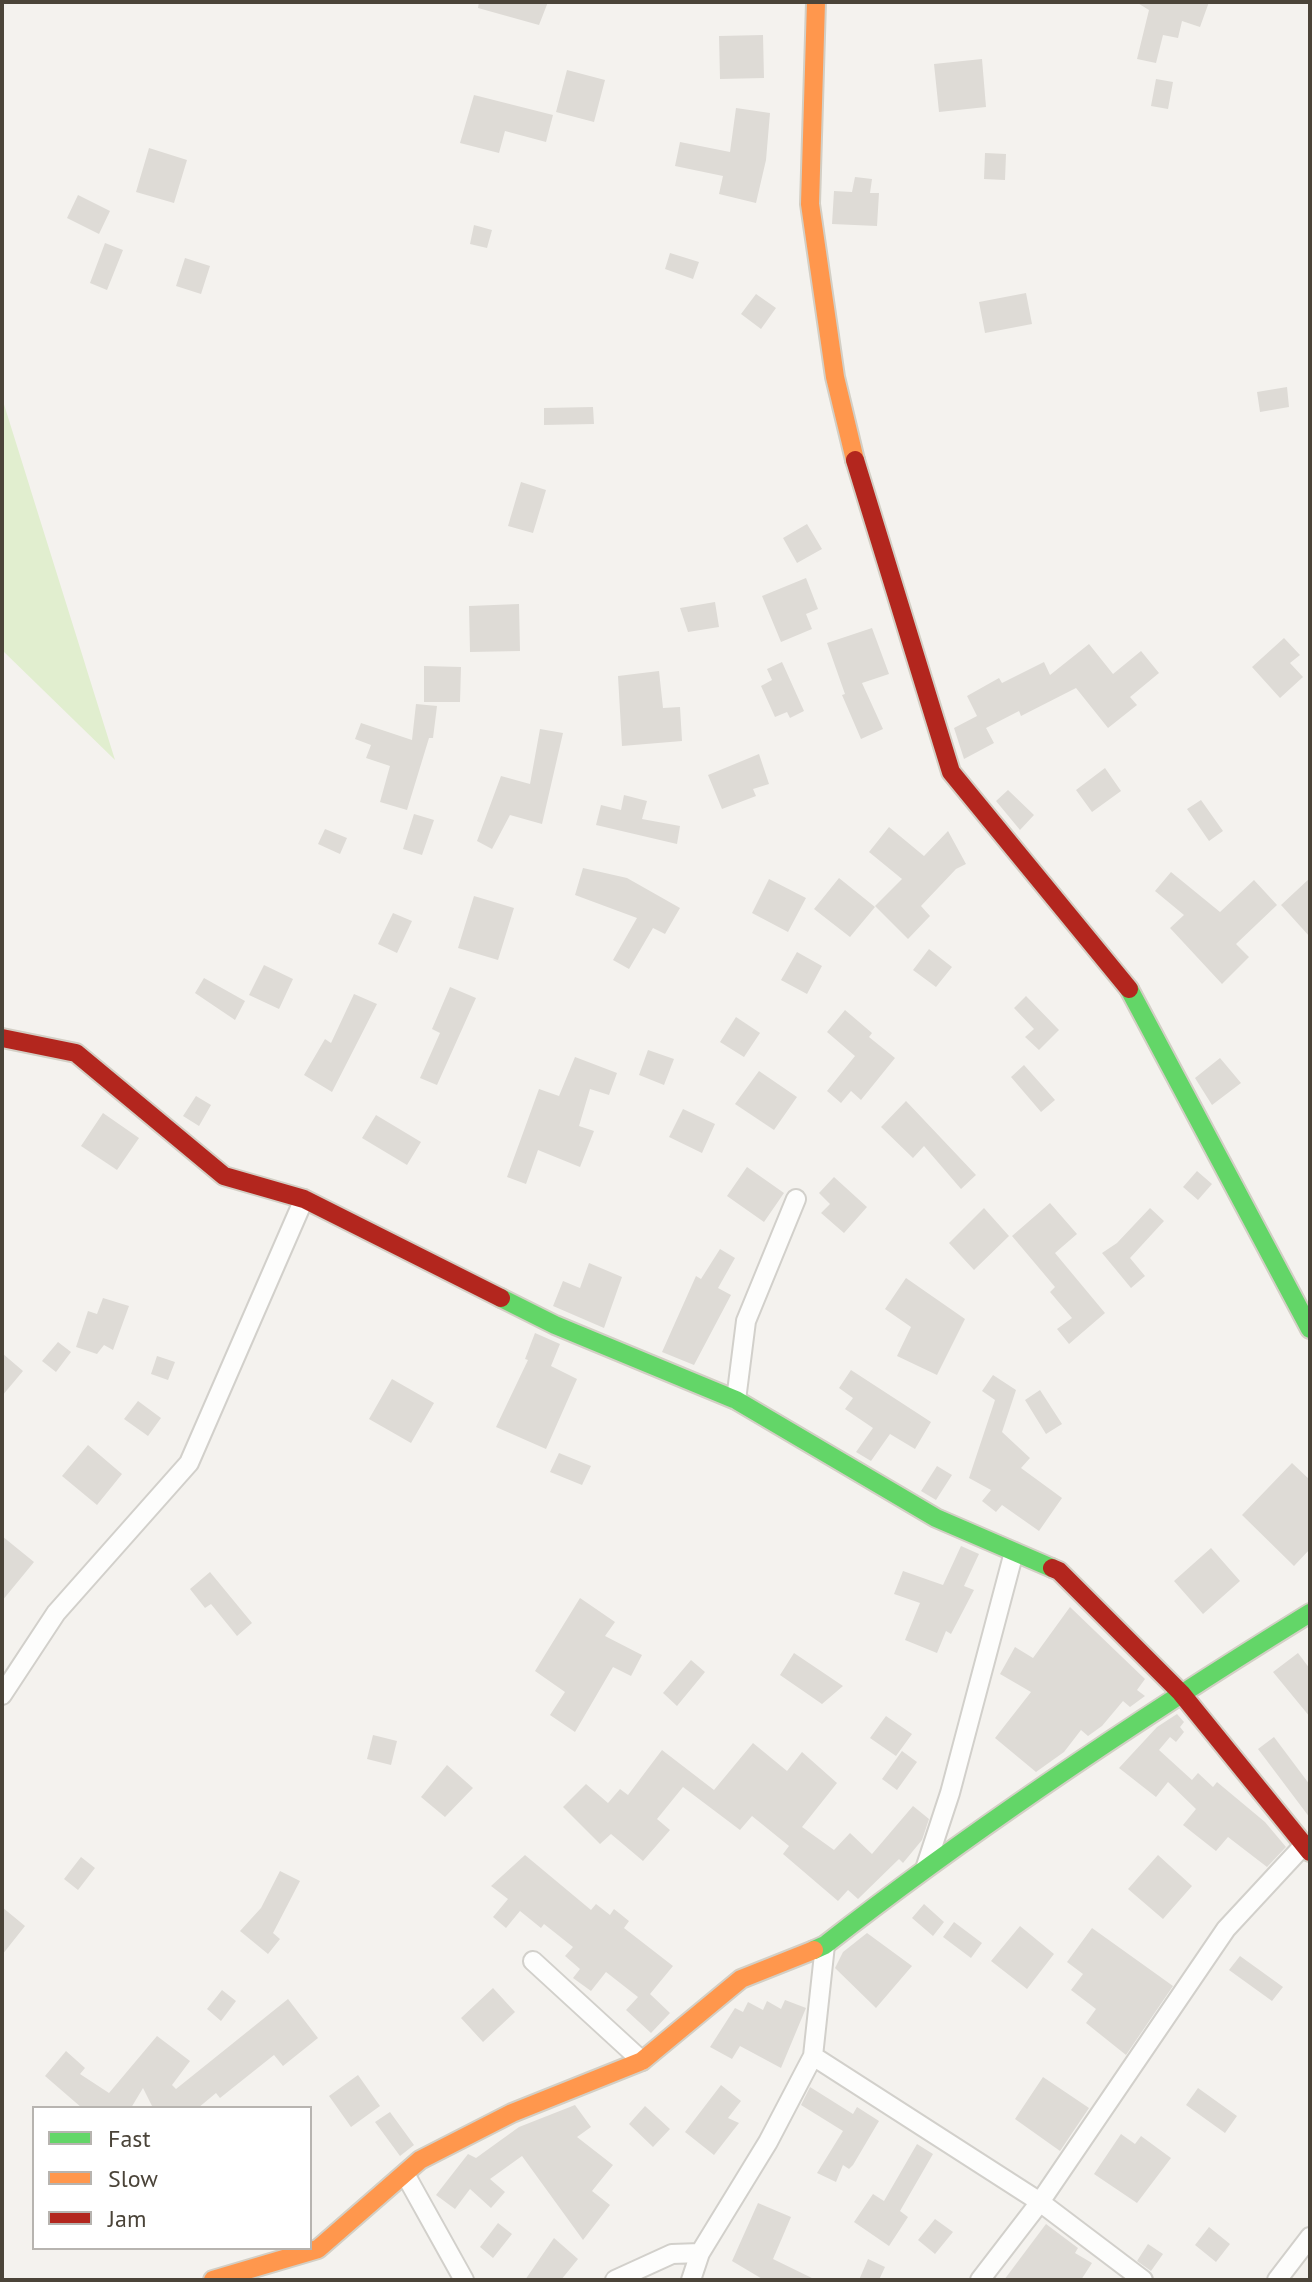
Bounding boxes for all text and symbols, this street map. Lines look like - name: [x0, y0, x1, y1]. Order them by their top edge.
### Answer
- legend: [32, 2106, 312, 2250]
- text: Fast: [108, 2123, 151, 2154]
- text: Slow: [108, 2163, 158, 2194]
- text: Jam: [108, 2203, 146, 2234]

